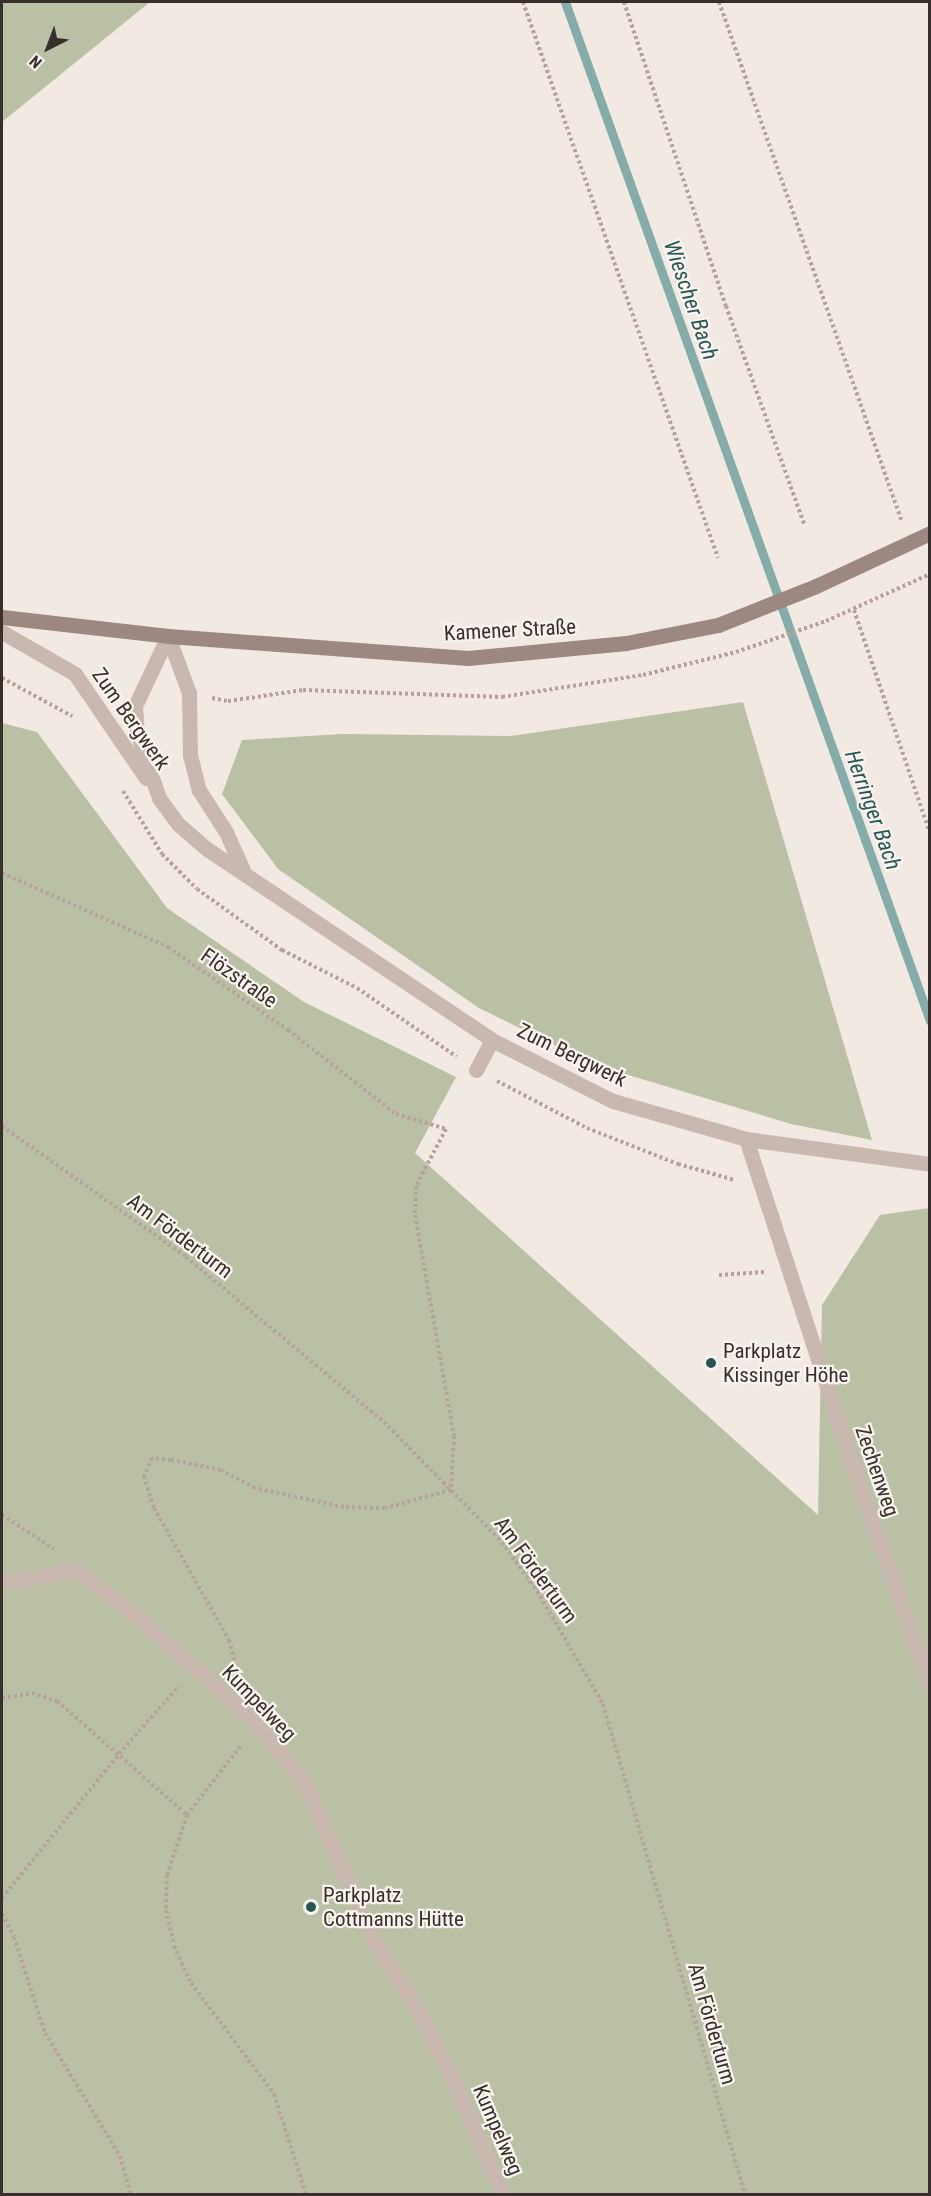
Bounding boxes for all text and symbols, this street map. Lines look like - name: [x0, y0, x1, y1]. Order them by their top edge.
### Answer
- north arrow: [18, 18, 78, 78]
- text: N: [26, 51, 46, 72]
- water label: Wiescher Bach: [658, 237, 724, 363]
- street label: Kamener Straße: [443, 614, 577, 646]
- street label: Zum Bergwerk: [87, 663, 175, 775]
- water label: Herringer Bach: [839, 747, 907, 873]
- street label: Flözstraße: [196, 943, 282, 1013]
- street label: Zum Bergwerk: [513, 1018, 631, 1092]
- street label: Am Förderturm: [122, 1188, 238, 1284]
- place label: Parkplatz Kissinger Höhe: [723, 1338, 848, 1388]
- marker: Parkplatz Kissinger Höhe: [704, 1356, 718, 1370]
- street label: Zechenweg: [850, 1422, 904, 1520]
- street label: Am Förderturm: [489, 1512, 583, 1628]
- street label: Kumpelweg: [217, 1660, 301, 1746]
- place label: Parkplatz Cottmanns Hütte: [323, 1882, 464, 1932]
- marker: Parkplatz Cottmanns Hütte: [304, 1900, 318, 1914]
- street label: Am Förderturm: [683, 1960, 741, 2088]
- street label: Kumpelweg: [468, 2081, 528, 2179]

